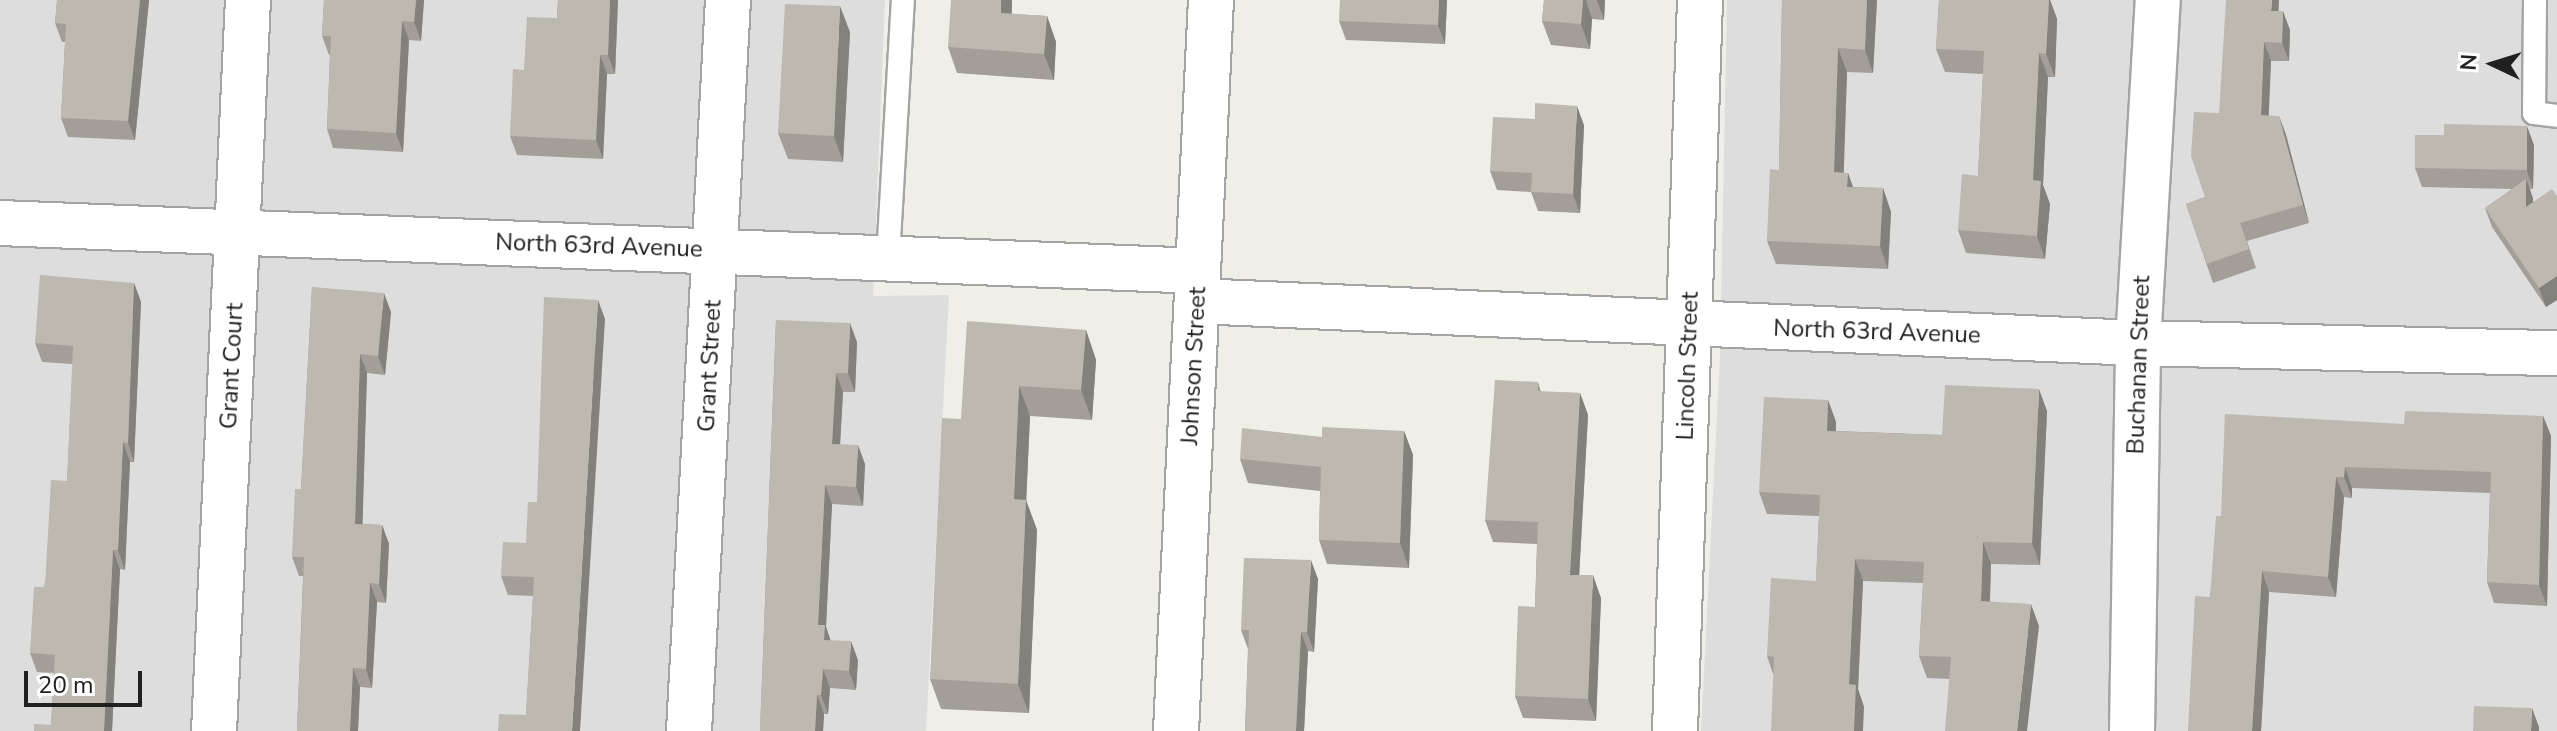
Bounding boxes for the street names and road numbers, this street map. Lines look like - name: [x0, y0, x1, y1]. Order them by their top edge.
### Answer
- street label: North 63rd Avenue: [495, 228, 703, 264]
- street label: Buchanan Street: [2121, 275, 2157, 455]
- street label: Johnson Street: [1175, 286, 1213, 446]
- street label: Lincoln Street: [1671, 291, 1705, 441]
- street label: Grant Street: [692, 299, 728, 433]
- street label: Grant Court: [214, 302, 250, 430]
- street label: North 63rd Avenue: [1773, 314, 1981, 350]

